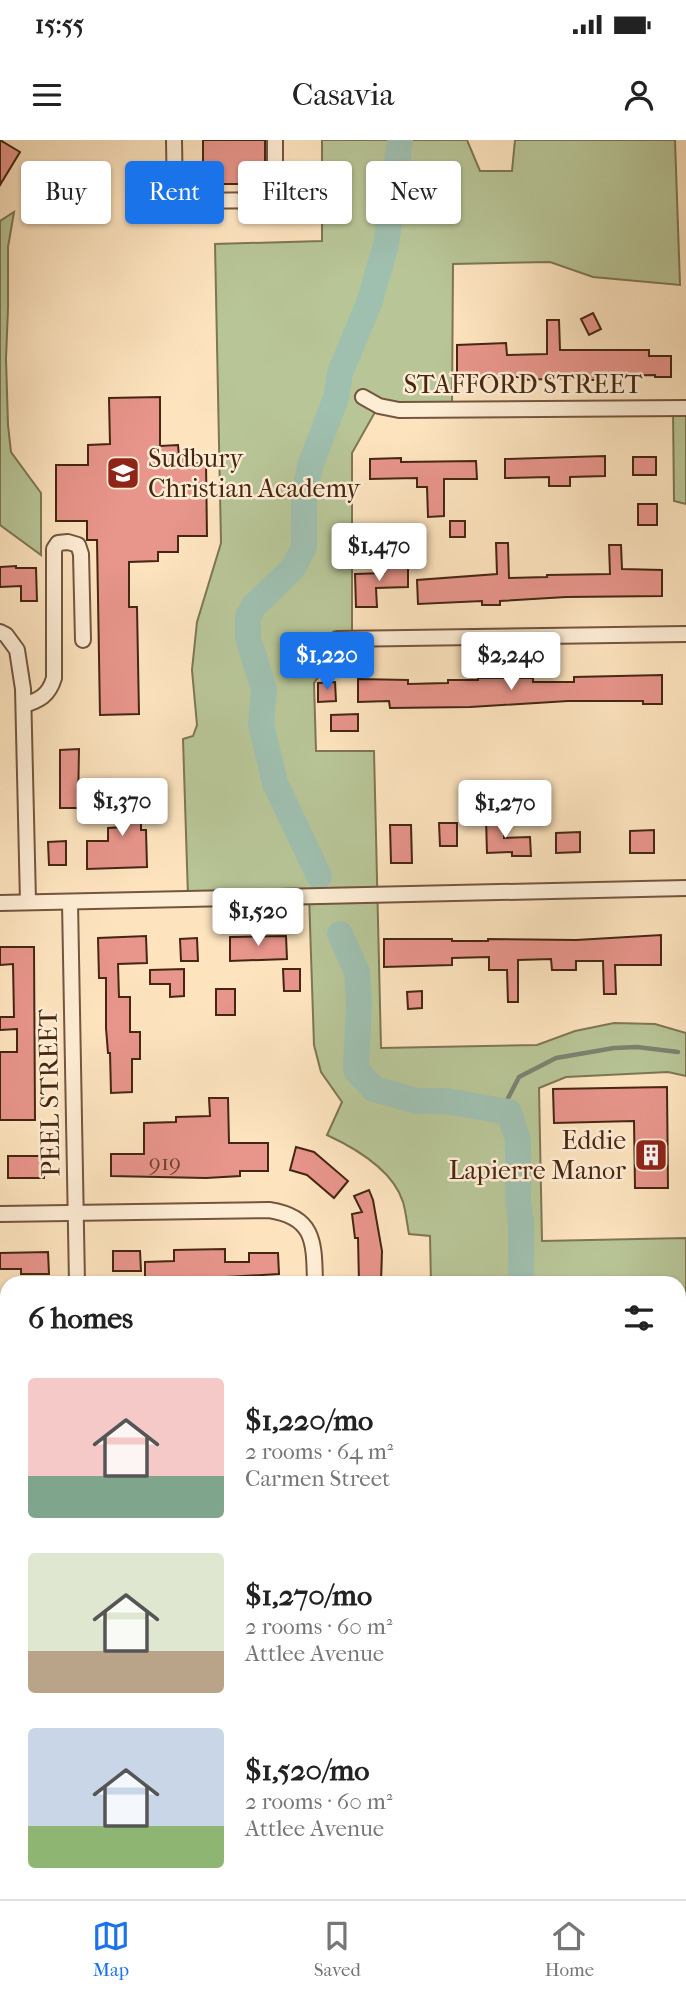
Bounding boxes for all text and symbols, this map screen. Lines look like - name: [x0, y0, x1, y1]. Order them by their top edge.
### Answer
- text: 15:55: [35, 9, 84, 40]
- icon: menu: [28, 76, 66, 114]
- text: Casavia: [292, 76, 394, 113]
- icon: person: [620, 76, 658, 114]
- chip: Buy: [21, 161, 111, 224]
- chip: Rent: [125, 161, 224, 224]
- chip: Filters: [238, 161, 352, 224]
- chip: New: [366, 161, 461, 224]
- street label: STAFFORD STREET: [404, 369, 643, 400]
- place label: Sudbury Christian Academy: [148, 443, 361, 504]
- school or university icon: Sudbury Christian Academy: [104, 454, 142, 492]
- pin: $1,470: [322, 524, 436, 583]
- text: $1,470: [348, 532, 410, 559]
- pin: $1,220: [270, 632, 384, 692]
- pin: $2,240: [454, 632, 568, 692]
- text: $1,220: [296, 641, 358, 668]
- text: $2,240: [477, 641, 545, 668]
- pin: $1,370: [65, 778, 179, 838]
- pin: $1,270: [448, 780, 562, 840]
- text: $1,370: [93, 787, 151, 814]
- text: $1,270: [474, 789, 536, 816]
- pin: $1,520: [201, 888, 315, 948]
- text: $1,520: [228, 897, 288, 924]
- street label: PEEL STREET: [33, 1008, 66, 1177]
- place label: Eddie Lapierre Manor: [449, 1125, 626, 1186]
- building icon: Eddie Lapierre Manor: [632, 1136, 670, 1174]
- house number: 919: [149, 1149, 181, 1176]
- icon: filters: [620, 1299, 658, 1337]
- text: 6 homes: [28, 1301, 133, 1336]
- text: $1,220/mo: [245, 1403, 373, 1438]
- icon: home: [84, 1406, 168, 1490]
- text: 2 rooms · 64 m²: [245, 1438, 393, 1465]
- text: Carmen Street: [245, 1465, 390, 1492]
- text: $1,270/mo: [245, 1578, 372, 1613]
- icon: home: [84, 1581, 168, 1665]
- text: 2 rooms · 60 m²: [245, 1613, 392, 1640]
- text: Attlee Avenue: [245, 1640, 384, 1667]
- text: $1,520/mo: [245, 1753, 369, 1788]
- icon: home: [84, 1756, 168, 1840]
- text: 2 rooms · 60 m²: [245, 1788, 392, 1815]
- text: Attlee Avenue: [245, 1815, 384, 1842]
- tab: Map: [92, 1917, 130, 1981]
- tab: Saved: [314, 1917, 361, 1981]
- tab: Home: [545, 1917, 594, 1981]

